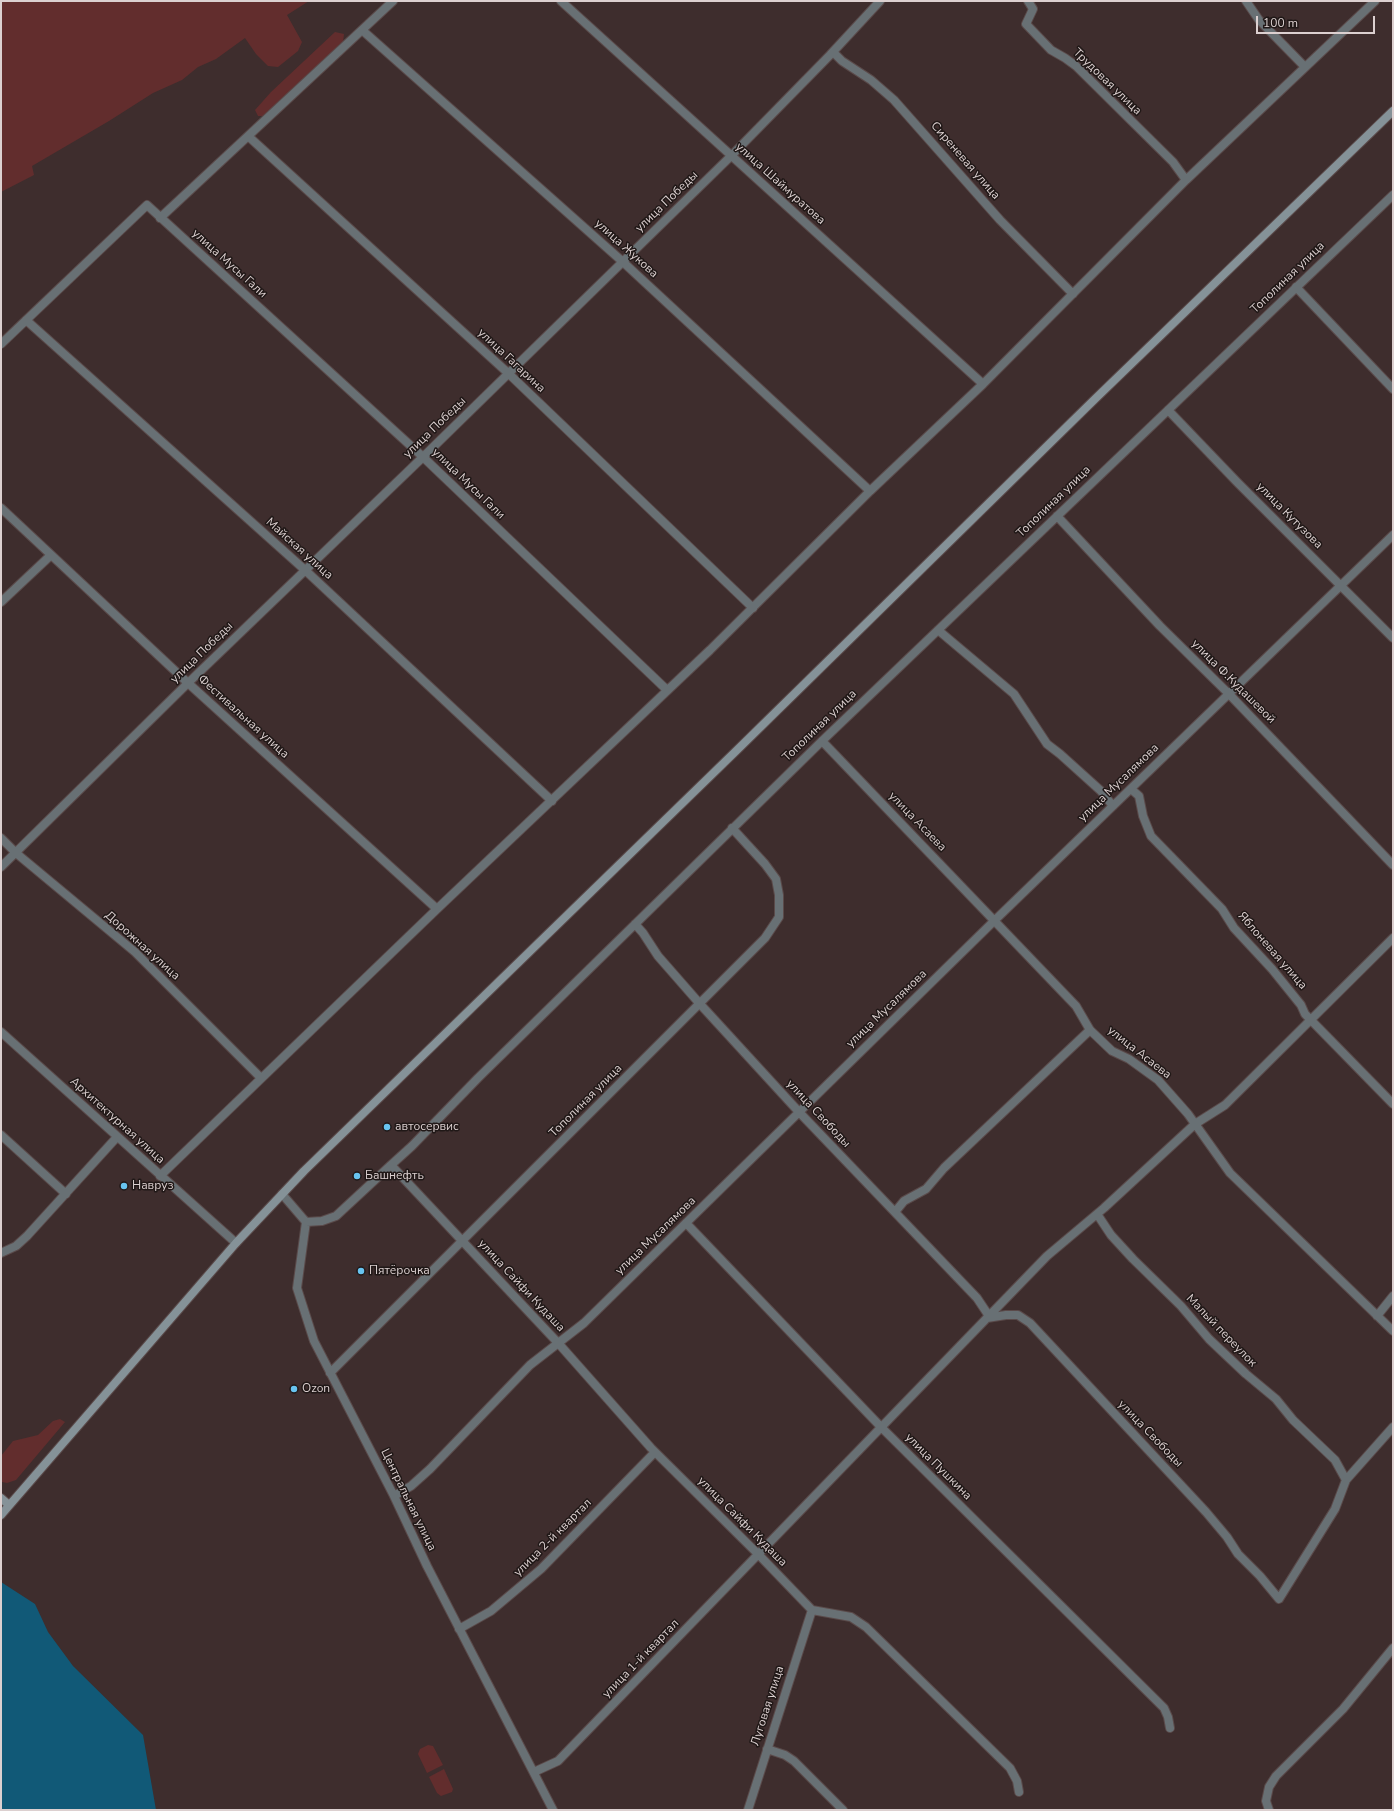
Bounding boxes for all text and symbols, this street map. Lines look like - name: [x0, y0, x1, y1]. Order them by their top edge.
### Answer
- scale bar: [1258, 8, 1377, 34]
- text: 100 m: [1263, 15, 1298, 31]
- street label: Трудовая улица: [1070, 46, 1144, 118]
- street label: Сиреневая улица: [927, 119, 1003, 203]
- street label: улица Шаймуратова: [732, 140, 828, 228]
- street label: улица Победы: [633, 168, 701, 236]
- street label: улица Жукова: [591, 217, 661, 281]
- street label: улица Мусы Гали: [189, 227, 269, 301]
- street label: Тополиная улица: [1248, 239, 1328, 317]
- street label: улица Гагарина: [474, 326, 548, 396]
- street label: улица Победы: [401, 394, 469, 462]
- street label: улица Мусы Гали: [429, 446, 507, 522]
- street label: Тополиная улица: [1014, 463, 1094, 541]
- street label: улица Кутузова: [1253, 480, 1325, 552]
- street label: Майская улица: [263, 515, 335, 583]
- street label: улица Победы: [168, 619, 236, 687]
- street label: улица Ф.Кудашевой: [1188, 637, 1278, 727]
- street label: Фестивальная улица: [195, 672, 291, 762]
- street label: Тополиная улица: [780, 687, 860, 765]
- street label: улица Мусалямова: [1076, 741, 1162, 825]
- street label: улица Асаева: [885, 789, 949, 855]
- street label: Дорожная улица: [102, 909, 182, 983]
- street label: Яблоневая улица: [1234, 909, 1310, 993]
- street label: улица Мусалямова: [844, 967, 930, 1051]
- street label: улица Асаева: [1104, 1024, 1174, 1082]
- street label: Тополиная улица: [547, 1062, 625, 1140]
- street label: Архитектурная улица: [67, 1075, 167, 1167]
- street label: улица Свободы: [783, 1077, 853, 1151]
- place label: автосервис: [395, 1120, 459, 1134]
- marker: автосервис: [382, 1122, 392, 1132]
- place label: Башнефть: [365, 1169, 424, 1183]
- marker: Башнефть: [352, 1171, 362, 1181]
- place label: Навруз: [132, 1179, 173, 1193]
- marker: Навруз: [119, 1181, 129, 1191]
- street label: улица Мусалямова: [613, 1194, 699, 1278]
- street label: улица Сайфи Кудаша: [475, 1237, 567, 1335]
- place label: Пятёрочка: [369, 1264, 430, 1278]
- marker: Пятёрочка: [356, 1266, 366, 1276]
- street label: Малый переулок: [1183, 1292, 1259, 1370]
- place label: Ozon: [302, 1382, 330, 1396]
- marker: Ozon: [289, 1384, 299, 1394]
- street label: улица Свободы: [1114, 1398, 1186, 1470]
- street label: улица Пушкина: [902, 1431, 974, 1503]
- street label: Центральная улица: [377, 1447, 439, 1553]
- street label: улица Сайфи Кудаша: [694, 1474, 790, 1570]
- street label: улица 2-й квартал: [511, 1496, 595, 1580]
- street label: улица 1-й квартал: [600, 1617, 682, 1701]
- street label: Луговая улица: [748, 1664, 788, 1748]

